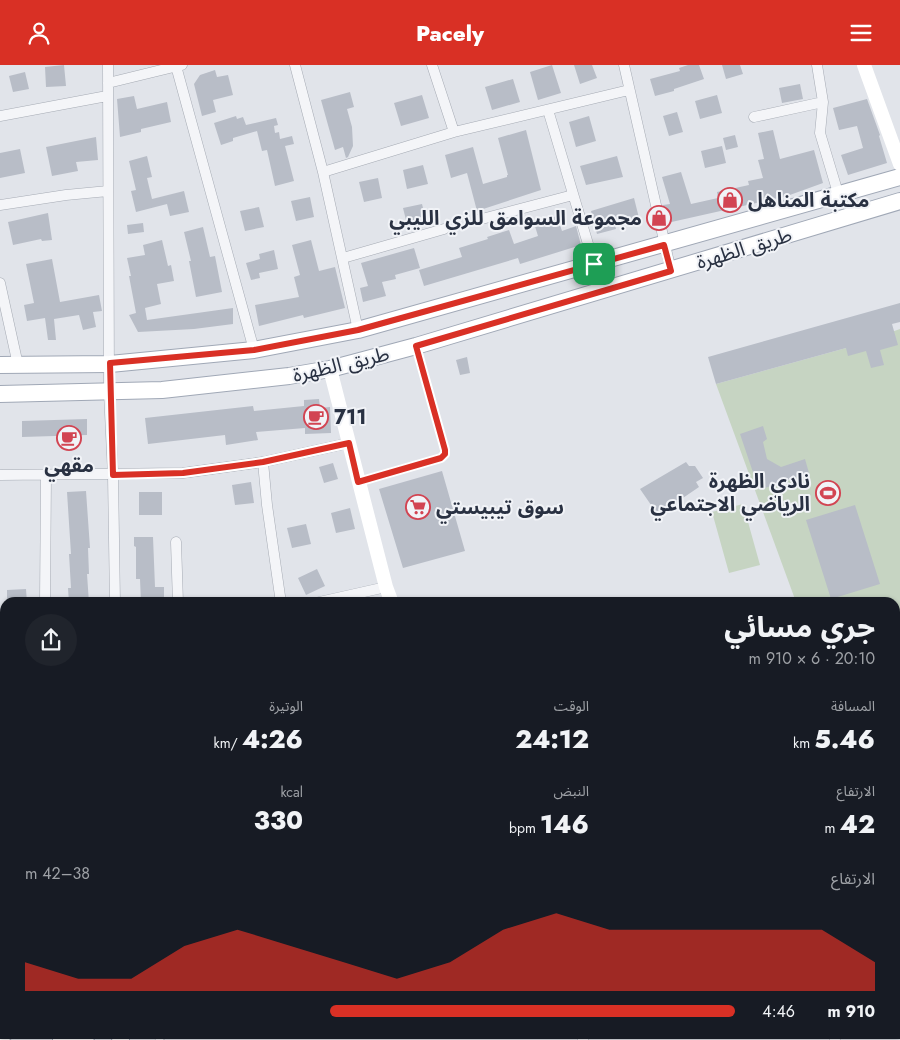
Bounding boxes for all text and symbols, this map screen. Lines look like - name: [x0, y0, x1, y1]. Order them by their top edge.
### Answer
- text: Pacely: [416, 17, 484, 49]
- icon: person: [25, 19, 53, 47]
- icon: menu: [847, 19, 875, 47]
- place label: مكتبة المناهل: [748, 186, 869, 215]
- shop icon: مكتبة المناهل: [717, 187, 743, 213]
- place label: مجموعة السوامق للزي الليبي: [389, 204, 642, 235]
- shop icon: مجموعة السوامق للزي الليبي: [646, 205, 672, 231]
- street label: طريق الظهرة: [693, 220, 795, 277]
- pin: [573, 243, 615, 285]
- icon: arrive: [580, 250, 608, 278]
- street label: طريق الظهرة: [290, 339, 392, 390]
- place label: 711: [334, 403, 366, 432]
- cafe icon: 711: [303, 404, 329, 430]
- cafe icon: مقهي: [56, 425, 82, 451]
- place label: مقهي: [44, 451, 94, 482]
- place label: نادي الظهرة الرياضي الاجتماعي: [650, 467, 810, 521]
- sports icon: نادي الظهرة الرياضي الاجتماعي: [815, 480, 841, 506]
- place label: سوق تيبيستي: [436, 493, 564, 524]
- supermarket icon: سوق تيبيستي: [405, 494, 431, 520]
- text: جري مسائي: [724, 607, 875, 648]
- button: share: [25, 614, 77, 666]
- text: 20:10 · 6 × 910 m: [749, 647, 875, 670]
- text: الوتيرة: [269, 696, 303, 716]
- text: الوقت: [554, 696, 589, 716]
- text: المسافة: [831, 696, 875, 716]
- text: 4:26: [242, 721, 303, 757]
- text: 24:12: [515, 721, 589, 757]
- text: 5.46: [814, 721, 875, 757]
- text: /km: [213, 733, 242, 753]
- text: km: [793, 733, 814, 753]
- text: النبض: [553, 781, 589, 801]
- text: الارتفاع: [837, 781, 875, 801]
- text: kcal: [280, 782, 303, 802]
- text: 330: [254, 802, 303, 838]
- text: 146: [540, 806, 589, 842]
- text: 42: [840, 806, 875, 842]
- text: bpm: [509, 818, 540, 838]
- text: m: [825, 818, 840, 838]
- text: 38–42 m: [25, 862, 90, 885]
- text: الارتفاع: [831, 867, 875, 890]
- text: 4:46: [762, 1000, 795, 1023]
- text: 910 m: [828, 1000, 875, 1023]

